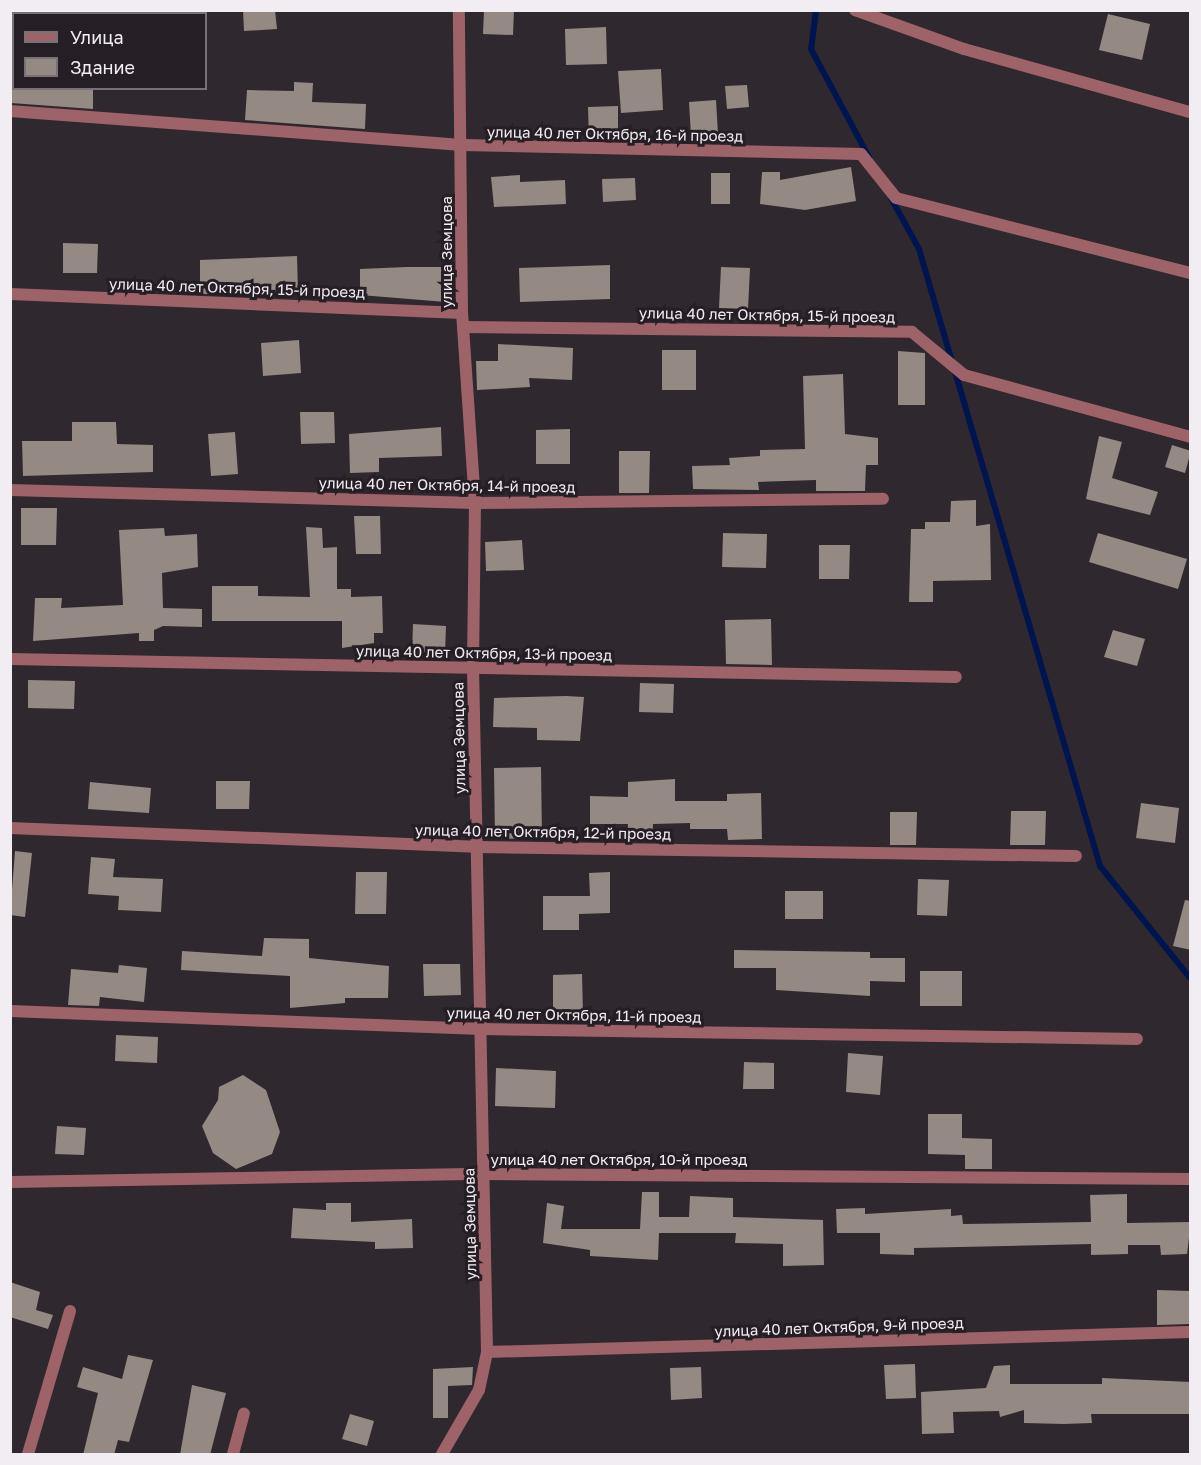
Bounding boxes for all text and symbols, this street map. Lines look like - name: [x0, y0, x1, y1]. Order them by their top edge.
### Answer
- legend: [12, 12, 207, 90]
- text: Улица: [70, 26, 124, 48]
- text: Здание: [70, 56, 135, 78]
- street label: улица 40 лет Октября, 16-й проезд: [487, 123, 743, 145]
- street label: улица Земцова: [438, 196, 456, 308]
- street label: улица 40 лет Октября, 15-й проезд: [109, 275, 365, 301]
- street label: улица 40 лет Октября, 15-й проезд: [639, 304, 895, 326]
- street label: улица 40 лет Октября, 14-й проезд: [319, 474, 575, 496]
- street label: улица 40 лет Октября, 13-й проезд: [356, 642, 612, 664]
- street label: улица Земцова: [449, 682, 469, 794]
- street label: улица 40 лет Октября, 12-й проезд: [415, 821, 671, 843]
- street label: улица 40 лет Октября, 11-й проезд: [446, 1004, 702, 1026]
- street label: улица 40 лет Октября, 10-й проезд: [491, 1151, 747, 1169]
- street label: улица Земцова: [460, 1168, 480, 1280]
- street label: улица 40 лет Октября, 9-й проезд: [714, 1314, 964, 1340]

